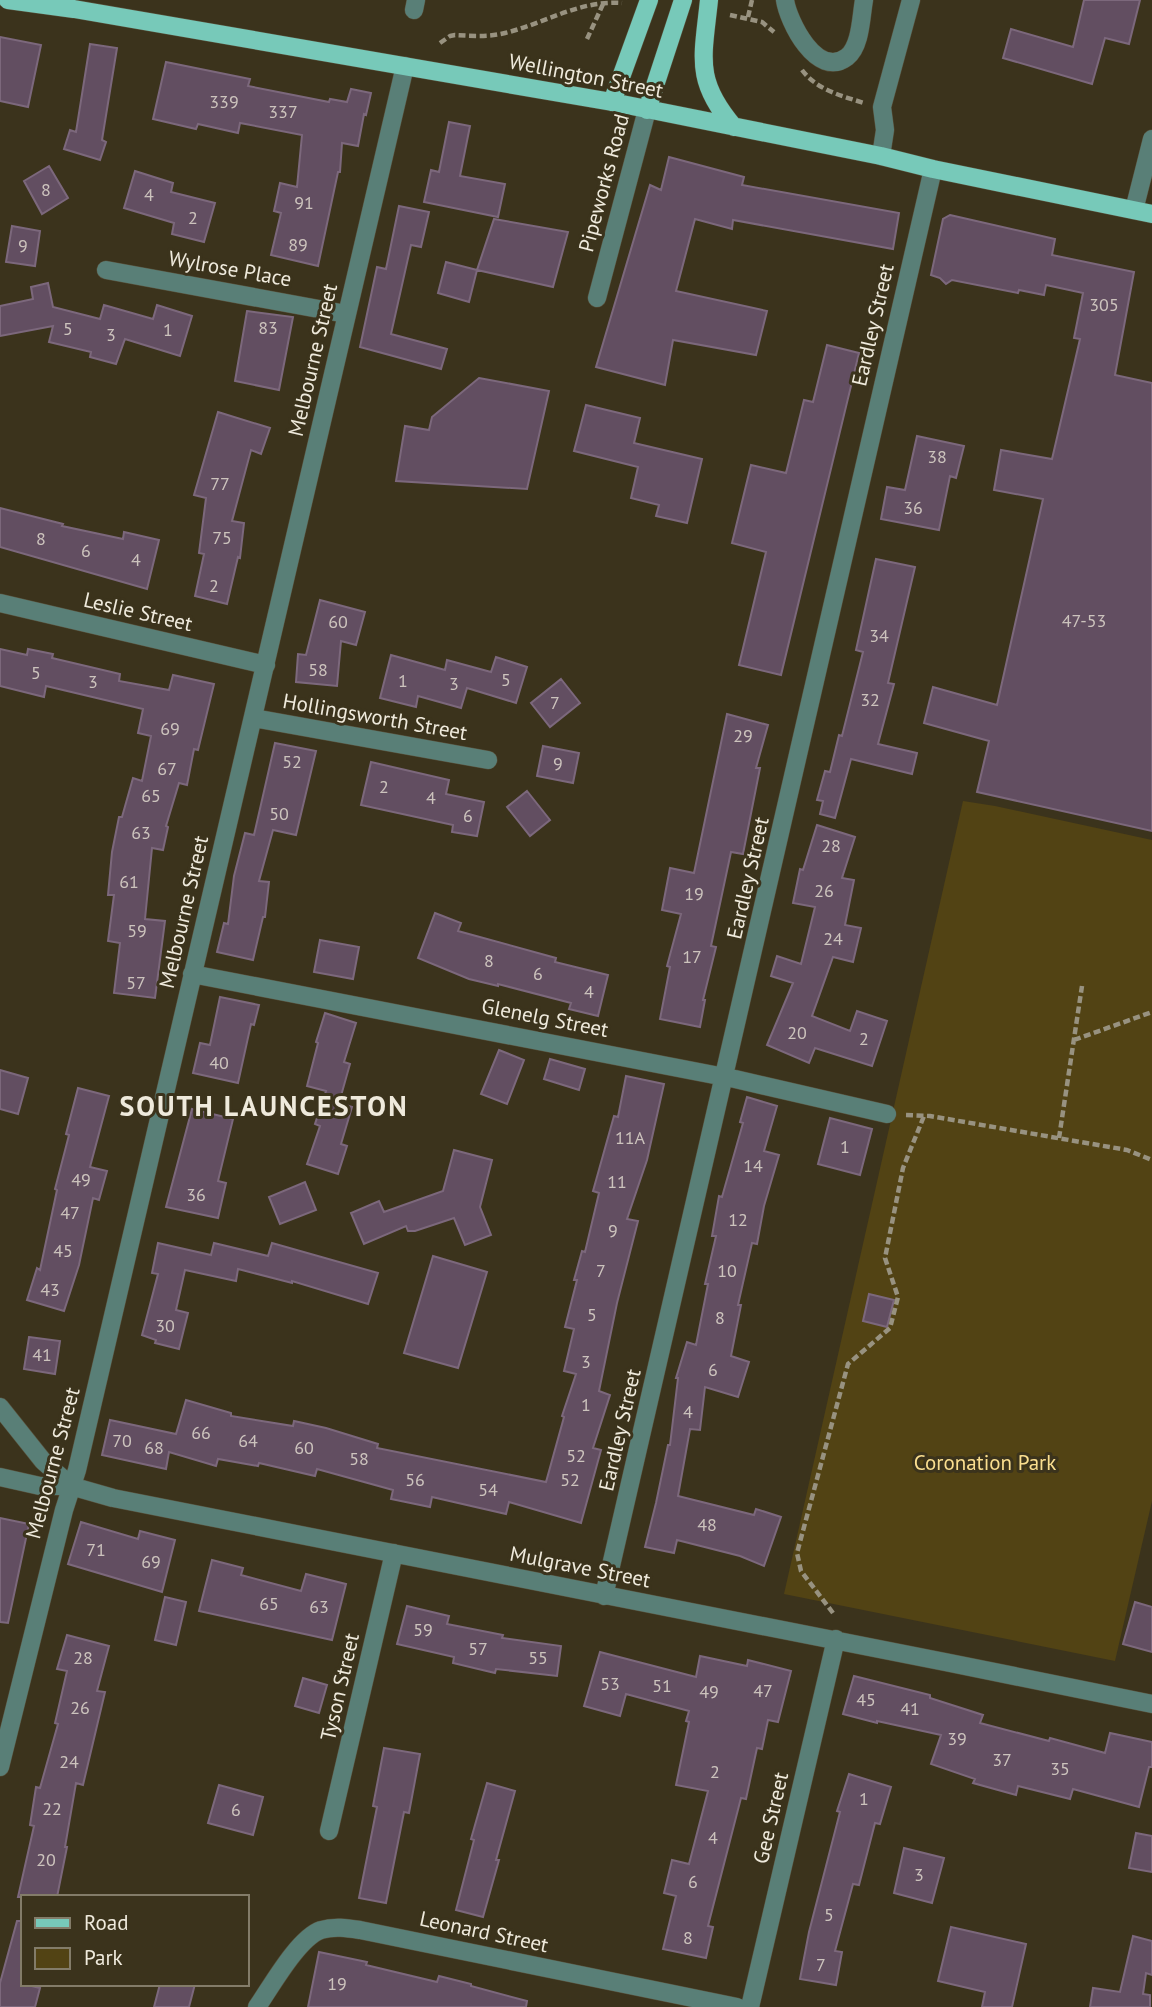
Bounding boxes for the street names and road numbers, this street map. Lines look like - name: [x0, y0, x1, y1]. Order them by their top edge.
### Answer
- street label: Wellington Street: [507, 47, 666, 104]
- street label: Pipeworks Road: [572, 111, 635, 255]
- street label: Wylrose Place: [166, 244, 294, 293]
- street label: Eardley Street: [845, 261, 900, 389]
- street label: Melbourne Street: [282, 281, 343, 439]
- street label: Leslie Street: [81, 586, 195, 637]
- street label: Hollingsworth Street: [281, 687, 469, 746]
- street label: Eardley Street: [720, 814, 775, 942]
- street label: Melbourne Street: [153, 833, 214, 991]
- street label: Glenelg Street: [479, 992, 611, 1043]
- street label: Eardley Street: [592, 1366, 647, 1494]
- street label: Melbourne Street: [19, 1384, 86, 1542]
- street label: Mulgrave Street: [507, 1540, 653, 1593]
- street label: Tyson Street: [314, 1630, 365, 1743]
- street label: Gee Street: [747, 1769, 794, 1866]
- street label: Leonard Street: [417, 1905, 551, 1958]

